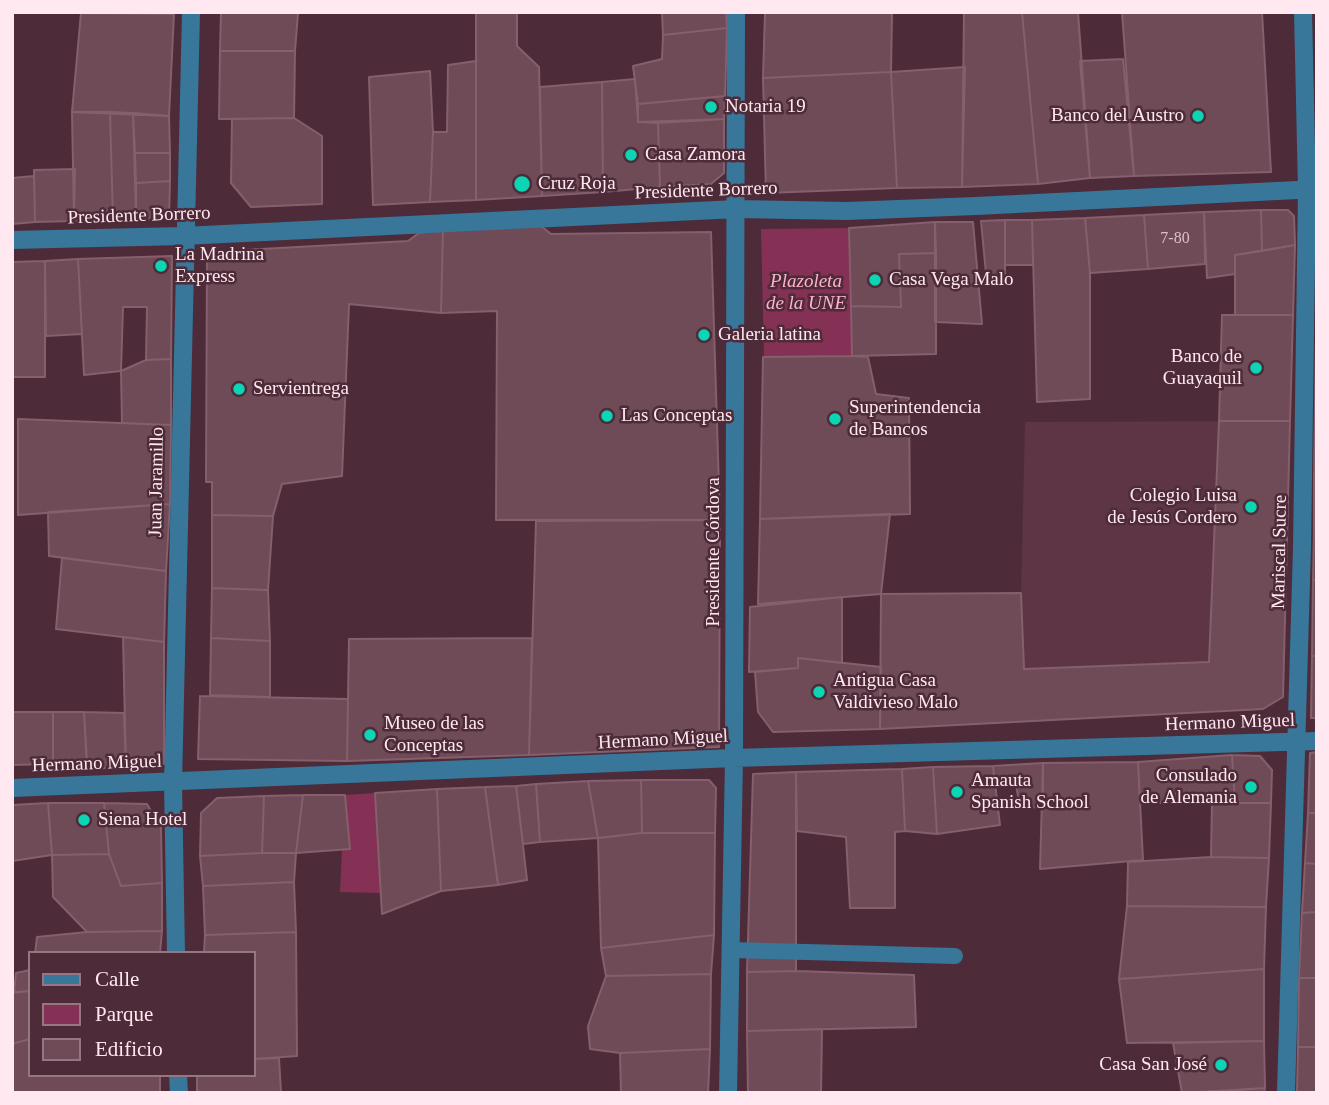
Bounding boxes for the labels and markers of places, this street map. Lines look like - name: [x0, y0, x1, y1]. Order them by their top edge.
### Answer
- place label: Notaria 19: [725, 96, 806, 118]
- marker: Notaria 19: [703, 99, 719, 115]
- place label: Banco del Austro: [1051, 105, 1184, 127]
- marker: Banco del Austro: [1190, 108, 1206, 124]
- place label: Casa Zamora: [645, 144, 746, 166]
- marker: Casa Zamora: [623, 147, 639, 163]
- place label: Cruz Roja: [538, 173, 616, 195]
- marker: Cruz Roja: [512, 174, 532, 194]
- place label: La Madrina Express: [175, 244, 264, 288]
- marker: La Madrina Express: [153, 258, 169, 274]
- place label: Casa Vega Malo: [889, 269, 1014, 291]
- marker: Casa Vega Malo: [867, 272, 883, 288]
- place label: Galeria latina: [718, 324, 821, 346]
- marker: Galeria latina: [696, 327, 712, 343]
- place label: Banco de Guayaquil: [1163, 346, 1242, 390]
- marker: Banco de Guayaquil: [1248, 360, 1264, 376]
- place label: Servientrega: [253, 378, 349, 400]
- marker: Servientrega: [231, 381, 247, 397]
- place label: Superintendencia de Bancos: [849, 397, 981, 441]
- place label: Las Conceptas: [621, 405, 732, 427]
- marker: Las Conceptas: [599, 408, 615, 424]
- marker: Superintendencia de Bancos: [827, 411, 843, 427]
- place label: Colegio Luisa de Jesús Cordero: [1107, 485, 1237, 529]
- marker: Colegio Luisa de Jesús Cordero: [1243, 499, 1259, 515]
- place label: Antigua Casa Valdivieso Malo: [833, 670, 958, 714]
- marker: Antigua Casa Valdivieso Malo: [811, 684, 827, 700]
- place label: Museo de las Conceptas: [384, 713, 484, 757]
- marker: Museo de las Conceptas: [362, 727, 378, 743]
- place label: Consulado de Alemania: [1140, 765, 1237, 809]
- place label: Amauta Spanish School: [971, 770, 1089, 814]
- marker: Consulado de Alemania: [1243, 779, 1259, 795]
- marker: Amauta Spanish School: [949, 784, 965, 800]
- place label: Siena Hotel: [98, 809, 187, 831]
- marker: Siena Hotel: [76, 812, 92, 828]
- place label: Casa San José: [1099, 1054, 1207, 1076]
- marker: Casa San José: [1213, 1057, 1229, 1073]

